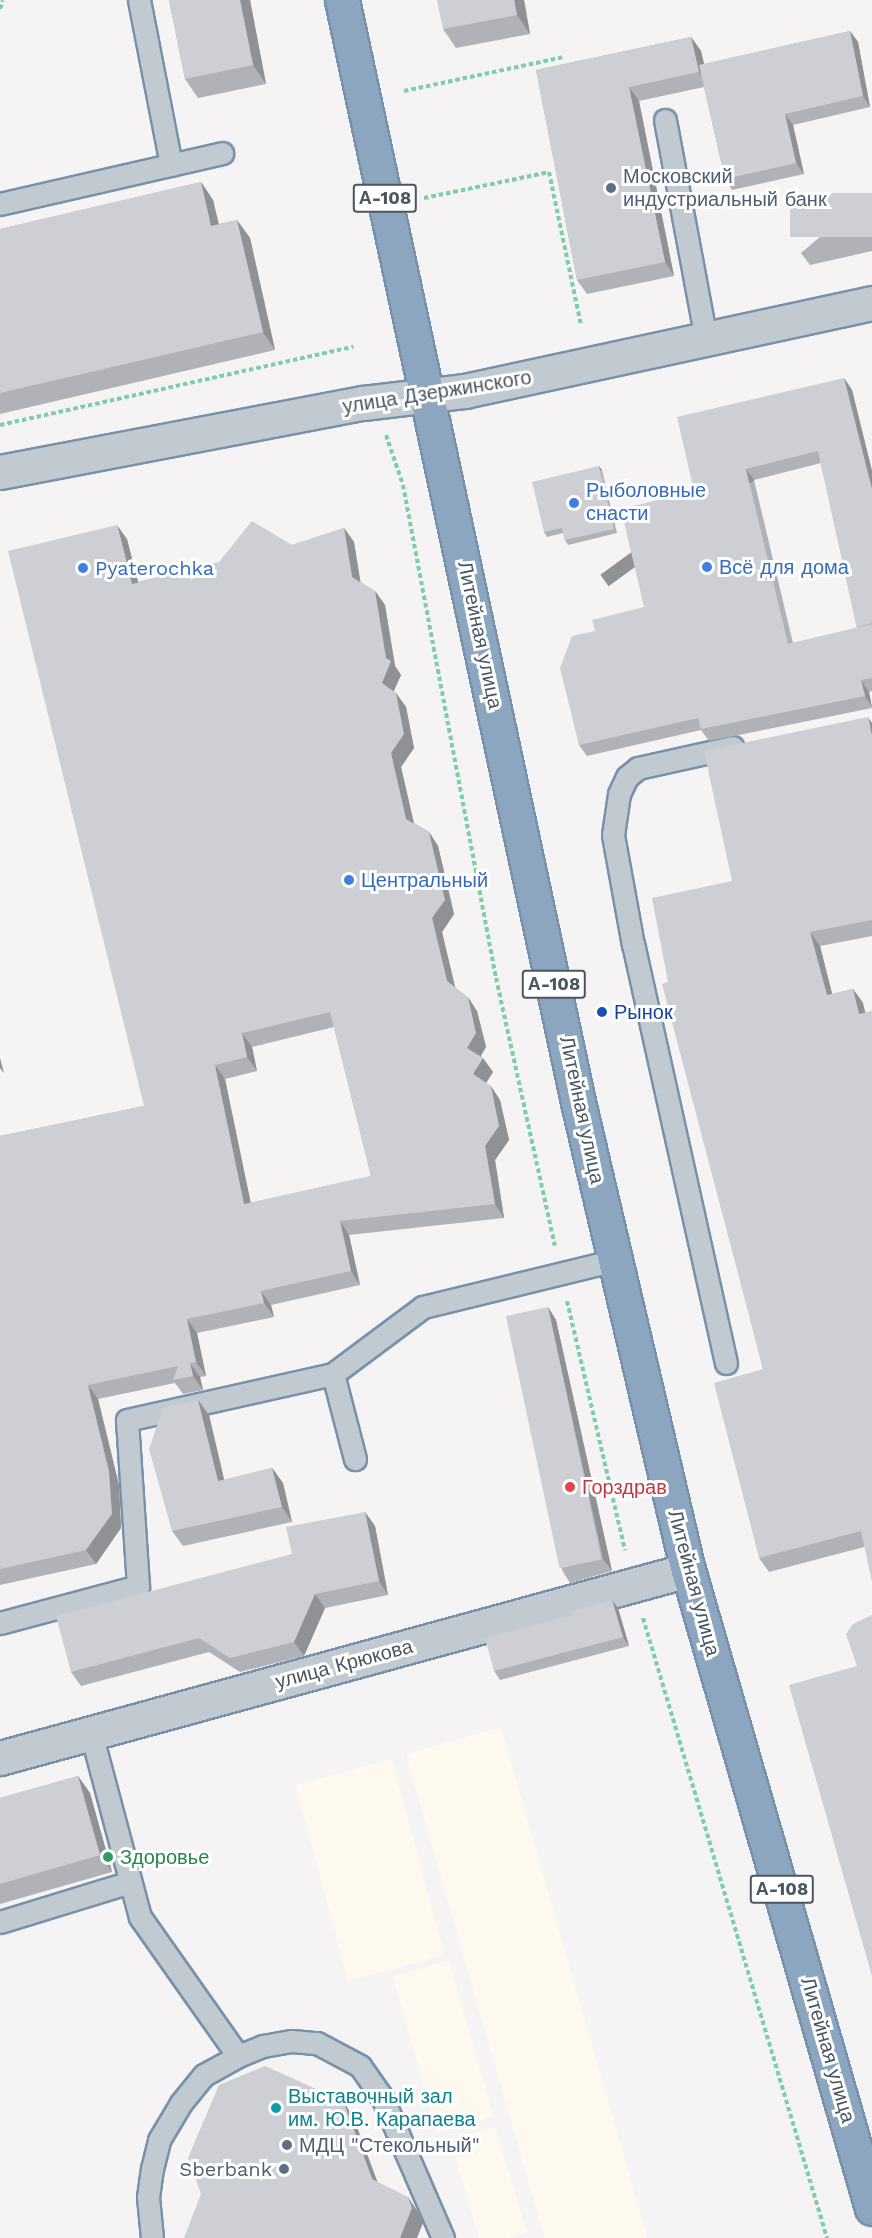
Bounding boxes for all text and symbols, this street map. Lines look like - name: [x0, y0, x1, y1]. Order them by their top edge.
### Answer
- place label: Московский индустриальный банк: [623, 164, 827, 211]
- marker: Московский индустриальный банк: [604, 181, 618, 195]
- road number: А-108: [352, 183, 418, 213]
- street label: улица Дзержинского: [341, 365, 533, 419]
- place label: Рыболовные снасти: [586, 479, 706, 526]
- marker: Рыболовные снасти: [567, 496, 581, 510]
- place label: Всё для дома: [719, 555, 849, 579]
- place label: Pyaterochka: [95, 556, 214, 580]
- street label: Литейная улица: [453, 559, 507, 711]
- marker: Всё для дома: [700, 560, 714, 574]
- marker: Pyaterochka: [76, 561, 90, 575]
- place label: Центральный: [361, 868, 488, 892]
- marker: Центральный: [342, 873, 356, 887]
- road number: А-108: [521, 969, 587, 999]
- place label: Рынок: [614, 1000, 673, 1024]
- marker: Рынок: [595, 1005, 609, 1019]
- street label: Литейная улица: [555, 1034, 609, 1186]
- place label: Горздрав: [582, 1475, 667, 1499]
- marker: Горздрав: [563, 1480, 577, 1494]
- street label: Литейная улица: [663, 1507, 725, 1659]
- street label: улица Крюкова: [273, 1634, 415, 1694]
- place label: Здоровье: [120, 1845, 209, 1869]
- marker: Здоровье: [101, 1850, 115, 1864]
- road number: А-108: [749, 1874, 815, 1904]
- street label: Литейная улица: [796, 1974, 860, 2126]
- place label: Выставочный зал им. Ю.В. Карапаева: [288, 2084, 476, 2131]
- marker: Выставочный зал им. Ю.В. Карапаева: [269, 2101, 283, 2115]
- place label: МДЦ "Стекольный": [299, 2133, 480, 2157]
- marker: МДЦ "Стекольный": [280, 2138, 294, 2152]
- place label: Sberbank: [179, 2157, 272, 2181]
- marker: Sberbank: [277, 2162, 291, 2176]

